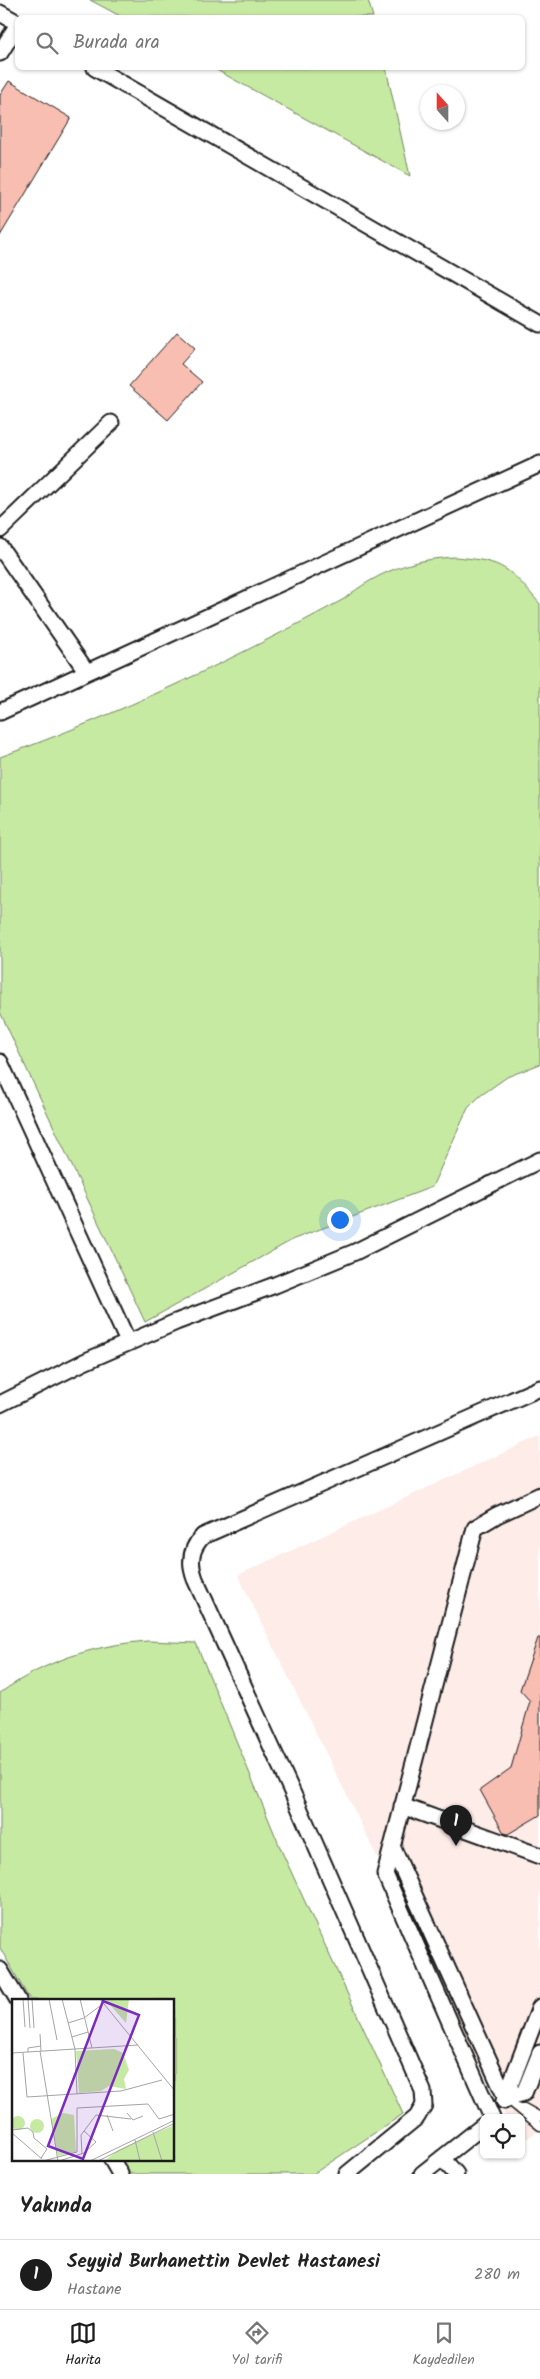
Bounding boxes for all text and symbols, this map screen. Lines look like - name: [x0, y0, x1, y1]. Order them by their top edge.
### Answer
- search box: [15, 15, 525, 70]
- text: Burada ara: [73, 28, 160, 58]
- icon: search: [33, 29, 61, 57]
- north arrow: [420, 85, 465, 130]
- your location: [327, 1207, 353, 1233]
- pin: 1: [440, 1805, 472, 1846]
- inset map: [12, 1999, 175, 2162]
- map controls: [480, 2114, 525, 2159]
- button: locate: [480, 2114, 525, 2159]
- text: Yakında: [20, 2190, 92, 2223]
- text: Seyyid Burhanettin Devlet Hastanesi: [67, 2247, 380, 2277]
- text: 1: [34, 2262, 38, 2287]
- text: 280 m: [474, 2262, 520, 2287]
- text: Hastane: [67, 2277, 121, 2302]
- tab: Harita: [65, 2319, 101, 2371]
- tab: Yol tarifi: [231, 2319, 282, 2371]
- tab: Kaydedilen: [413, 2319, 475, 2371]

